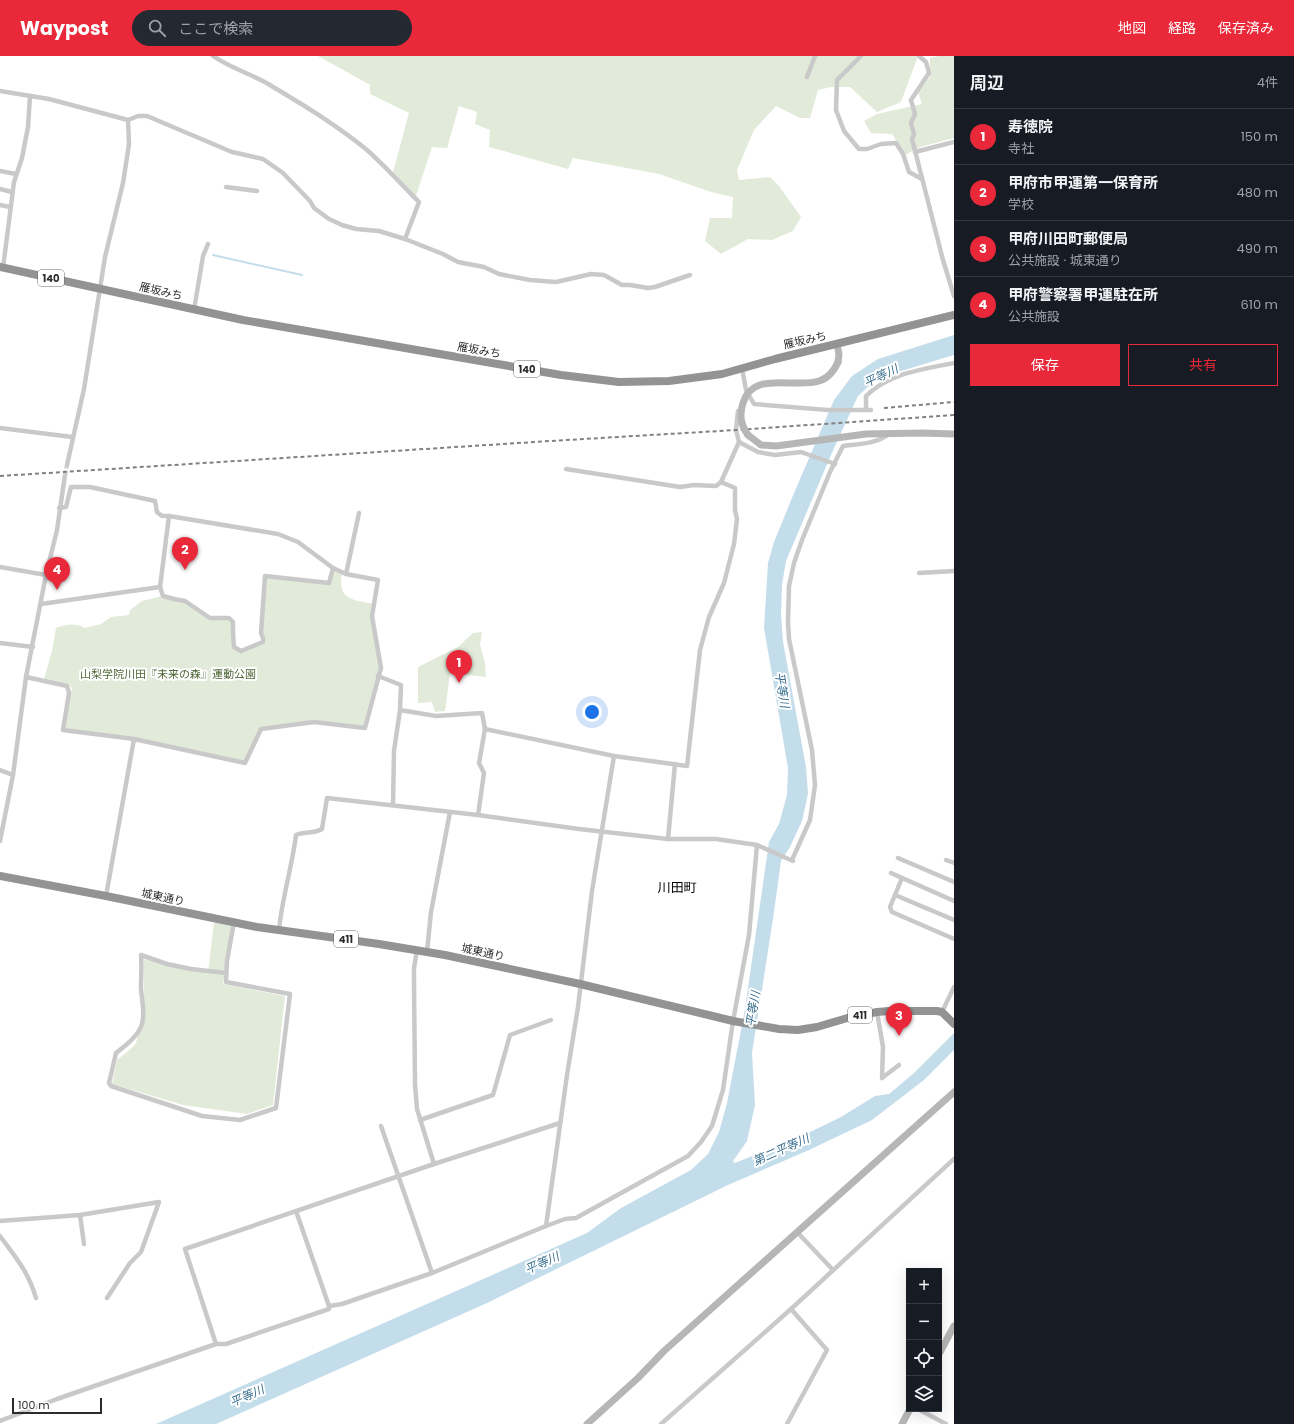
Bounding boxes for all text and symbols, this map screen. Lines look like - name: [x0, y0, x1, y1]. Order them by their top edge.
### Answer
- search box: [132, 10, 412, 46]
- text: Waypost: [20, 15, 108, 42]
- icon: search: [146, 17, 168, 39]
- text: ここで検索: [178, 18, 253, 39]
- text: 地図: [1118, 18, 1146, 38]
- text: 経路: [1168, 18, 1196, 38]
- text: 保存済み: [1218, 18, 1274, 38]
- text: 周辺: [970, 71, 1004, 95]
- text: 4件: [1257, 73, 1278, 92]
- text: 寿徳院: [1008, 116, 1053, 137]
- text: 1: [981, 127, 985, 146]
- text: 150 m: [1241, 127, 1278, 146]
- text: 寺社: [1008, 139, 1034, 158]
- text: 甲府市甲運第一保育所: [1008, 172, 1158, 193]
- text: 2: [979, 183, 987, 202]
- text: 480 m: [1237, 183, 1278, 202]
- text: 学校: [1008, 195, 1034, 214]
- text: 甲府川田町郵便局: [1008, 228, 1128, 249]
- text: 3: [979, 239, 987, 258]
- text: 490 m: [1237, 239, 1278, 258]
- text: 公共施設 · 城東通り: [1008, 251, 1122, 270]
- road number: 140: [38, 270, 64, 286]
- street label: 雁坂みち: [138, 278, 184, 304]
- text: 甲府警察署甲運駐在所: [1008, 284, 1158, 305]
- text: 4: [979, 295, 987, 314]
- text: 610 m: [1241, 295, 1278, 314]
- text: 公共施設: [1008, 307, 1060, 326]
- street label: 雁坂みち: [782, 327, 828, 353]
- street label: 雁坂みち: [456, 338, 502, 362]
- button: 保存: [970, 344, 1120, 386]
- button: 共有: [1128, 344, 1278, 386]
- water label: 平等川: [861, 359, 902, 391]
- road number: 140: [514, 361, 540, 377]
- pin: 2: [172, 537, 198, 570]
- pin: 4: [44, 557, 70, 590]
- pin: 1: [446, 650, 472, 683]
- park label: 山梨学院川田『未来の森』運動公園: [80, 666, 256, 682]
- water label: 平等川: [771, 671, 794, 711]
- your location: [582, 702, 602, 722]
- district label: 川田町: [657, 878, 697, 897]
- street label: 城東通り: [140, 885, 186, 909]
- road number: 411: [334, 931, 358, 947]
- street label: 城東通り: [460, 940, 506, 964]
- water label: 平等川: [741, 988, 764, 1028]
- pin: 3: [886, 1003, 912, 1036]
- road number: 411: [848, 1007, 872, 1023]
- water label: 第二平等川: [750, 1129, 813, 1170]
- water label: 平等川: [522, 1247, 564, 1278]
- map controls: [906, 1268, 942, 1412]
- button: +: [906, 1268, 942, 1304]
- button: −: [906, 1304, 942, 1340]
- button: locate: [906, 1340, 942, 1376]
- button: layers: [906, 1376, 942, 1412]
- water label: 平等川: [227, 1380, 269, 1411]
- scale bar: [12, 1396, 102, 1415]
- text: 100 m: [18, 1397, 50, 1413]

